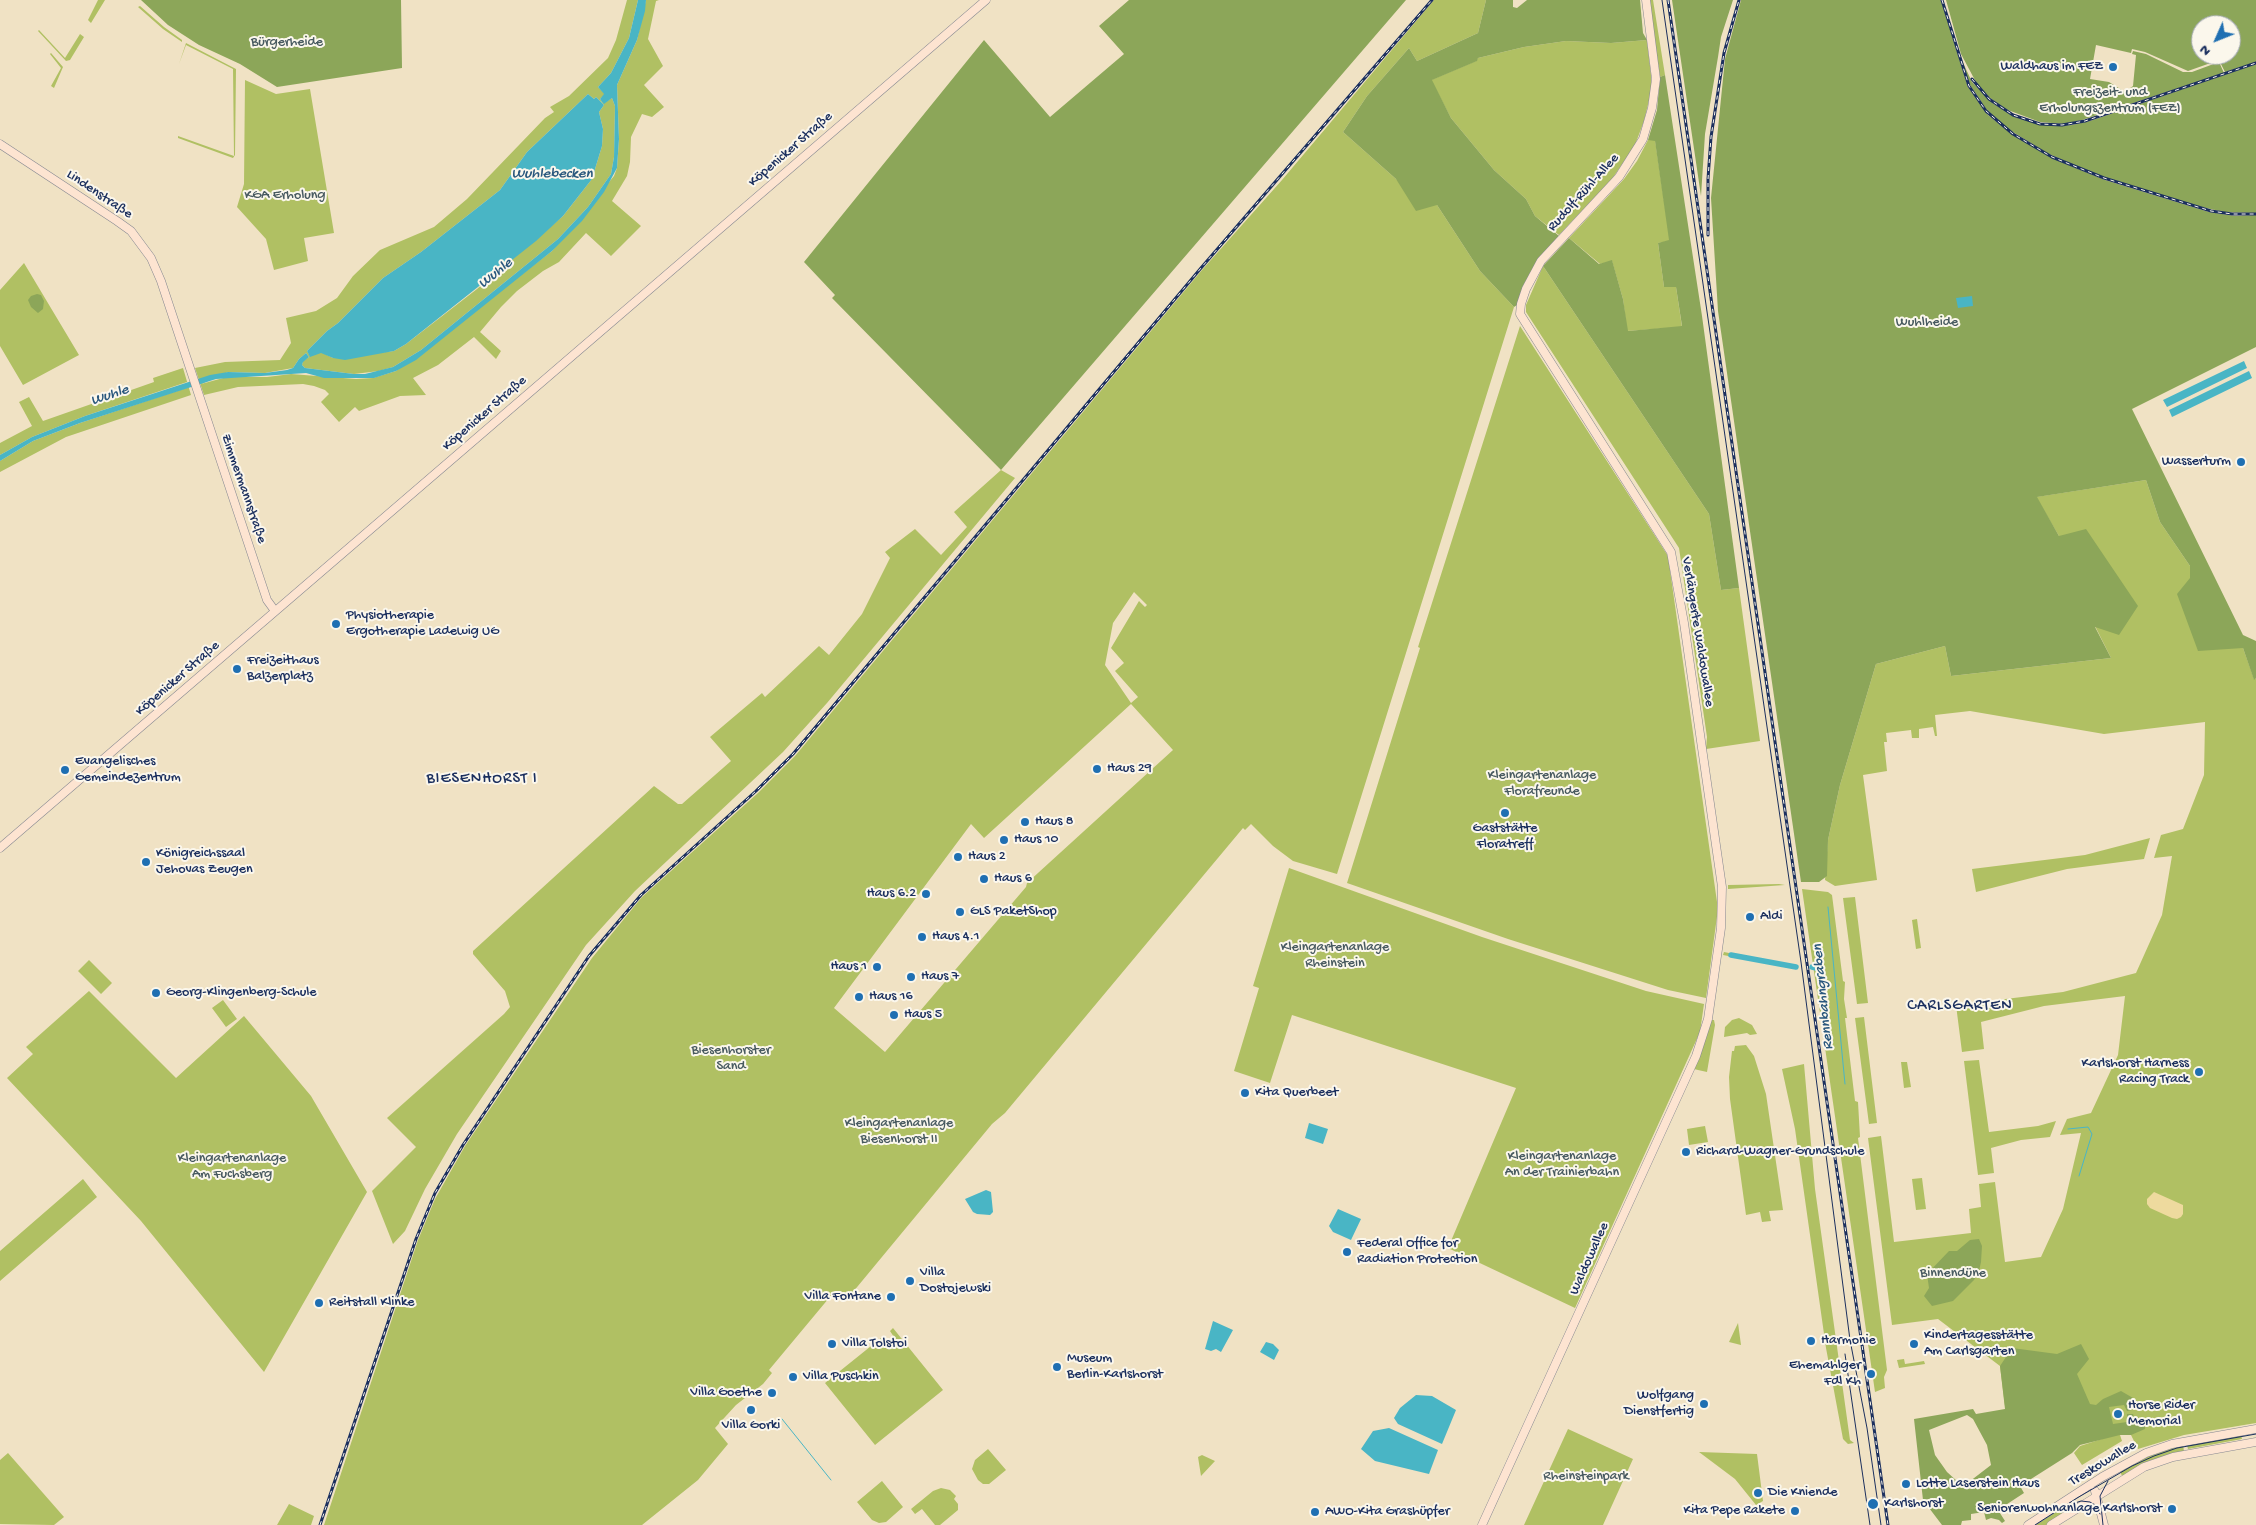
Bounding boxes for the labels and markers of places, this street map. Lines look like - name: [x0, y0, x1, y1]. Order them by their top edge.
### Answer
- place label: Waldhaus im FEZ: [2000, 59, 2103, 75]
- marker: Waldhaus im FEZ: [2107, 61, 2119, 73]
- place label: Wasserturm: [2162, 454, 2231, 470]
- marker: Wasserturm: [2235, 456, 2247, 468]
- place label: Physiotherapie Ergotherapie Ladewig UG: [346, 608, 499, 640]
- marker: Physiotherapie Ergotherapie Ladewig UG: [330, 618, 342, 630]
- place label: Freizeithaus Balzerplatz: [247, 653, 319, 686]
- marker: Freizeithaus Balzerplatz: [231, 663, 243, 675]
- place label: Evangelisches Gemeindezentrum: [75, 754, 181, 786]
- place label: Haus 29: [1107, 761, 1152, 777]
- marker: Haus 29: [1091, 763, 1103, 775]
- marker: Evangelisches Gemeindezentrum: [59, 764, 71, 776]
- marker: Gaststätte Floratreff: [1499, 807, 1511, 819]
- place label: Haus 8: [1035, 814, 1073, 830]
- marker: Haus 8: [1019, 816, 1031, 828]
- place label: Gaststätte Floratreff: [1473, 821, 1537, 854]
- place label: Haus 10: [1014, 832, 1058, 848]
- marker: Haus 10: [998, 834, 1010, 846]
- place label: Königreichssaal Jehovas Zeugen: [156, 846, 253, 879]
- place label: Haus 2: [968, 849, 1006, 865]
- marker: Haus 2: [952, 851, 964, 863]
- marker: Königreichssaal Jehovas Zeugen: [140, 856, 152, 868]
- place label: Haus 6: [994, 871, 1032, 887]
- marker: Haus 6: [978, 873, 990, 885]
- place label: Haus 6.2: [867, 886, 916, 902]
- marker: Haus 6.2: [920, 888, 932, 900]
- place label: GLS PaketShop: [970, 904, 1057, 920]
- marker: GLS PaketShop: [954, 906, 966, 918]
- place label: Aldi: [1760, 909, 1783, 925]
- marker: Aldi: [1744, 911, 1756, 923]
- place label: Haus 4.1: [932, 929, 979, 945]
- marker: Haus 4.1: [916, 931, 928, 943]
- place label: Haus 1: [831, 959, 867, 975]
- marker: Haus 1: [871, 961, 883, 973]
- place label: Haus 7: [921, 969, 959, 985]
- marker: Haus 7: [905, 971, 917, 983]
- place label: Georg-Klingenberg-Schule: [166, 985, 317, 1001]
- marker: Georg-Klingenberg-Schule: [150, 987, 162, 999]
- place label: Haus 16: [869, 989, 913, 1005]
- marker: Haus 16: [853, 991, 865, 1003]
- place label: Haus 5: [904, 1007, 942, 1023]
- marker: Haus 5: [888, 1009, 900, 1021]
- place label: Karlshorst Harness Racing Track: [2081, 1056, 2189, 1088]
- marker: Karlshorst Harness Racing Track: [2193, 1066, 2205, 1078]
- place label: Kita Querbeet: [1255, 1085, 1338, 1101]
- marker: Kita Querbeet: [1239, 1087, 1251, 1099]
- place label: Richard-Wagner-Grundschule: [1696, 1144, 1864, 1160]
- marker: Richard-Wagner-Grundschule: [1680, 1146, 1692, 1158]
- place label: Federal Office for Radiation Protection: [1357, 1236, 1477, 1268]
- marker: Federal Office for Radiation Protection: [1341, 1246, 1353, 1258]
- place label: Villa Dostojewski: [920, 1265, 991, 1298]
- marker: Villa Dostojewski: [904, 1275, 916, 1287]
- place label: Villa Fontane: [804, 1289, 881, 1305]
- marker: Villa Fontane: [885, 1291, 897, 1303]
- place label: Reitstall Klinke: [329, 1295, 414, 1311]
- marker: Reitstall Klinke: [313, 1297, 325, 1309]
- place label: Kindertagesstätte Am Carlsgarten: [1924, 1328, 2033, 1360]
- place label: Harmonie: [1821, 1333, 1876, 1349]
- marker: Harmonie: [1805, 1335, 1817, 1347]
- place label: Villa Tolstoi: [842, 1336, 907, 1352]
- marker: Villa Tolstoi: [826, 1338, 838, 1350]
- marker: Kindertagesstätte Am Carlsgarten: [1908, 1338, 1920, 1350]
- place label: Museum Berlin-Karlshorst: [1067, 1351, 1163, 1384]
- place label: Ehemahlger Fdl Kh: [1789, 1358, 1861, 1390]
- marker: Museum Berlin-Karlshorst: [1051, 1361, 1063, 1373]
- marker: Ehemahlger Fdl Kh: [1865, 1368, 1877, 1380]
- place label: Villa Puschkin: [803, 1369, 879, 1385]
- marker: Villa Puschkin: [787, 1371, 799, 1383]
- place label: Villa Goethe: [690, 1385, 762, 1401]
- marker: Villa Goethe: [766, 1387, 778, 1399]
- place label: Wolfgang Dienstfertig: [1624, 1388, 1694, 1420]
- marker: Wolfgang Dienstfertig: [1698, 1398, 1710, 1410]
- place label: Horse Rider Memorial: [2128, 1398, 2195, 1430]
- marker: Villa Gorki: [745, 1404, 757, 1416]
- marker: Horse Rider Memorial: [2112, 1408, 2124, 1420]
- place label: Villa Gorki: [722, 1418, 780, 1434]
- place label: Lotte Laserstein Haus: [1916, 1476, 2039, 1492]
- marker: Lotte Laserstein Haus: [1900, 1478, 1912, 1490]
- place label: Die Kniende: [1768, 1485, 1837, 1501]
- marker: Die Kniende: [1752, 1487, 1764, 1499]
- place label: Karlshorst: [1884, 1496, 1943, 1512]
- marker: Karlshorst: [1866, 1497, 1880, 1511]
- place label: Seniorenwohnanlage Karlshorst: [1977, 1501, 2162, 1517]
- place label: Kita Pepe Rakete: [1684, 1503, 1785, 1519]
- marker: Seniorenwohnanlage Karlshorst: [2166, 1503, 2178, 1515]
- place label: AWO-Kita Grashüpfer: [1325, 1504, 1450, 1520]
- marker: Kita Pepe Rakete: [1789, 1505, 1801, 1517]
- marker: AWO-Kita Grashüpfer: [1309, 1506, 1321, 1518]

